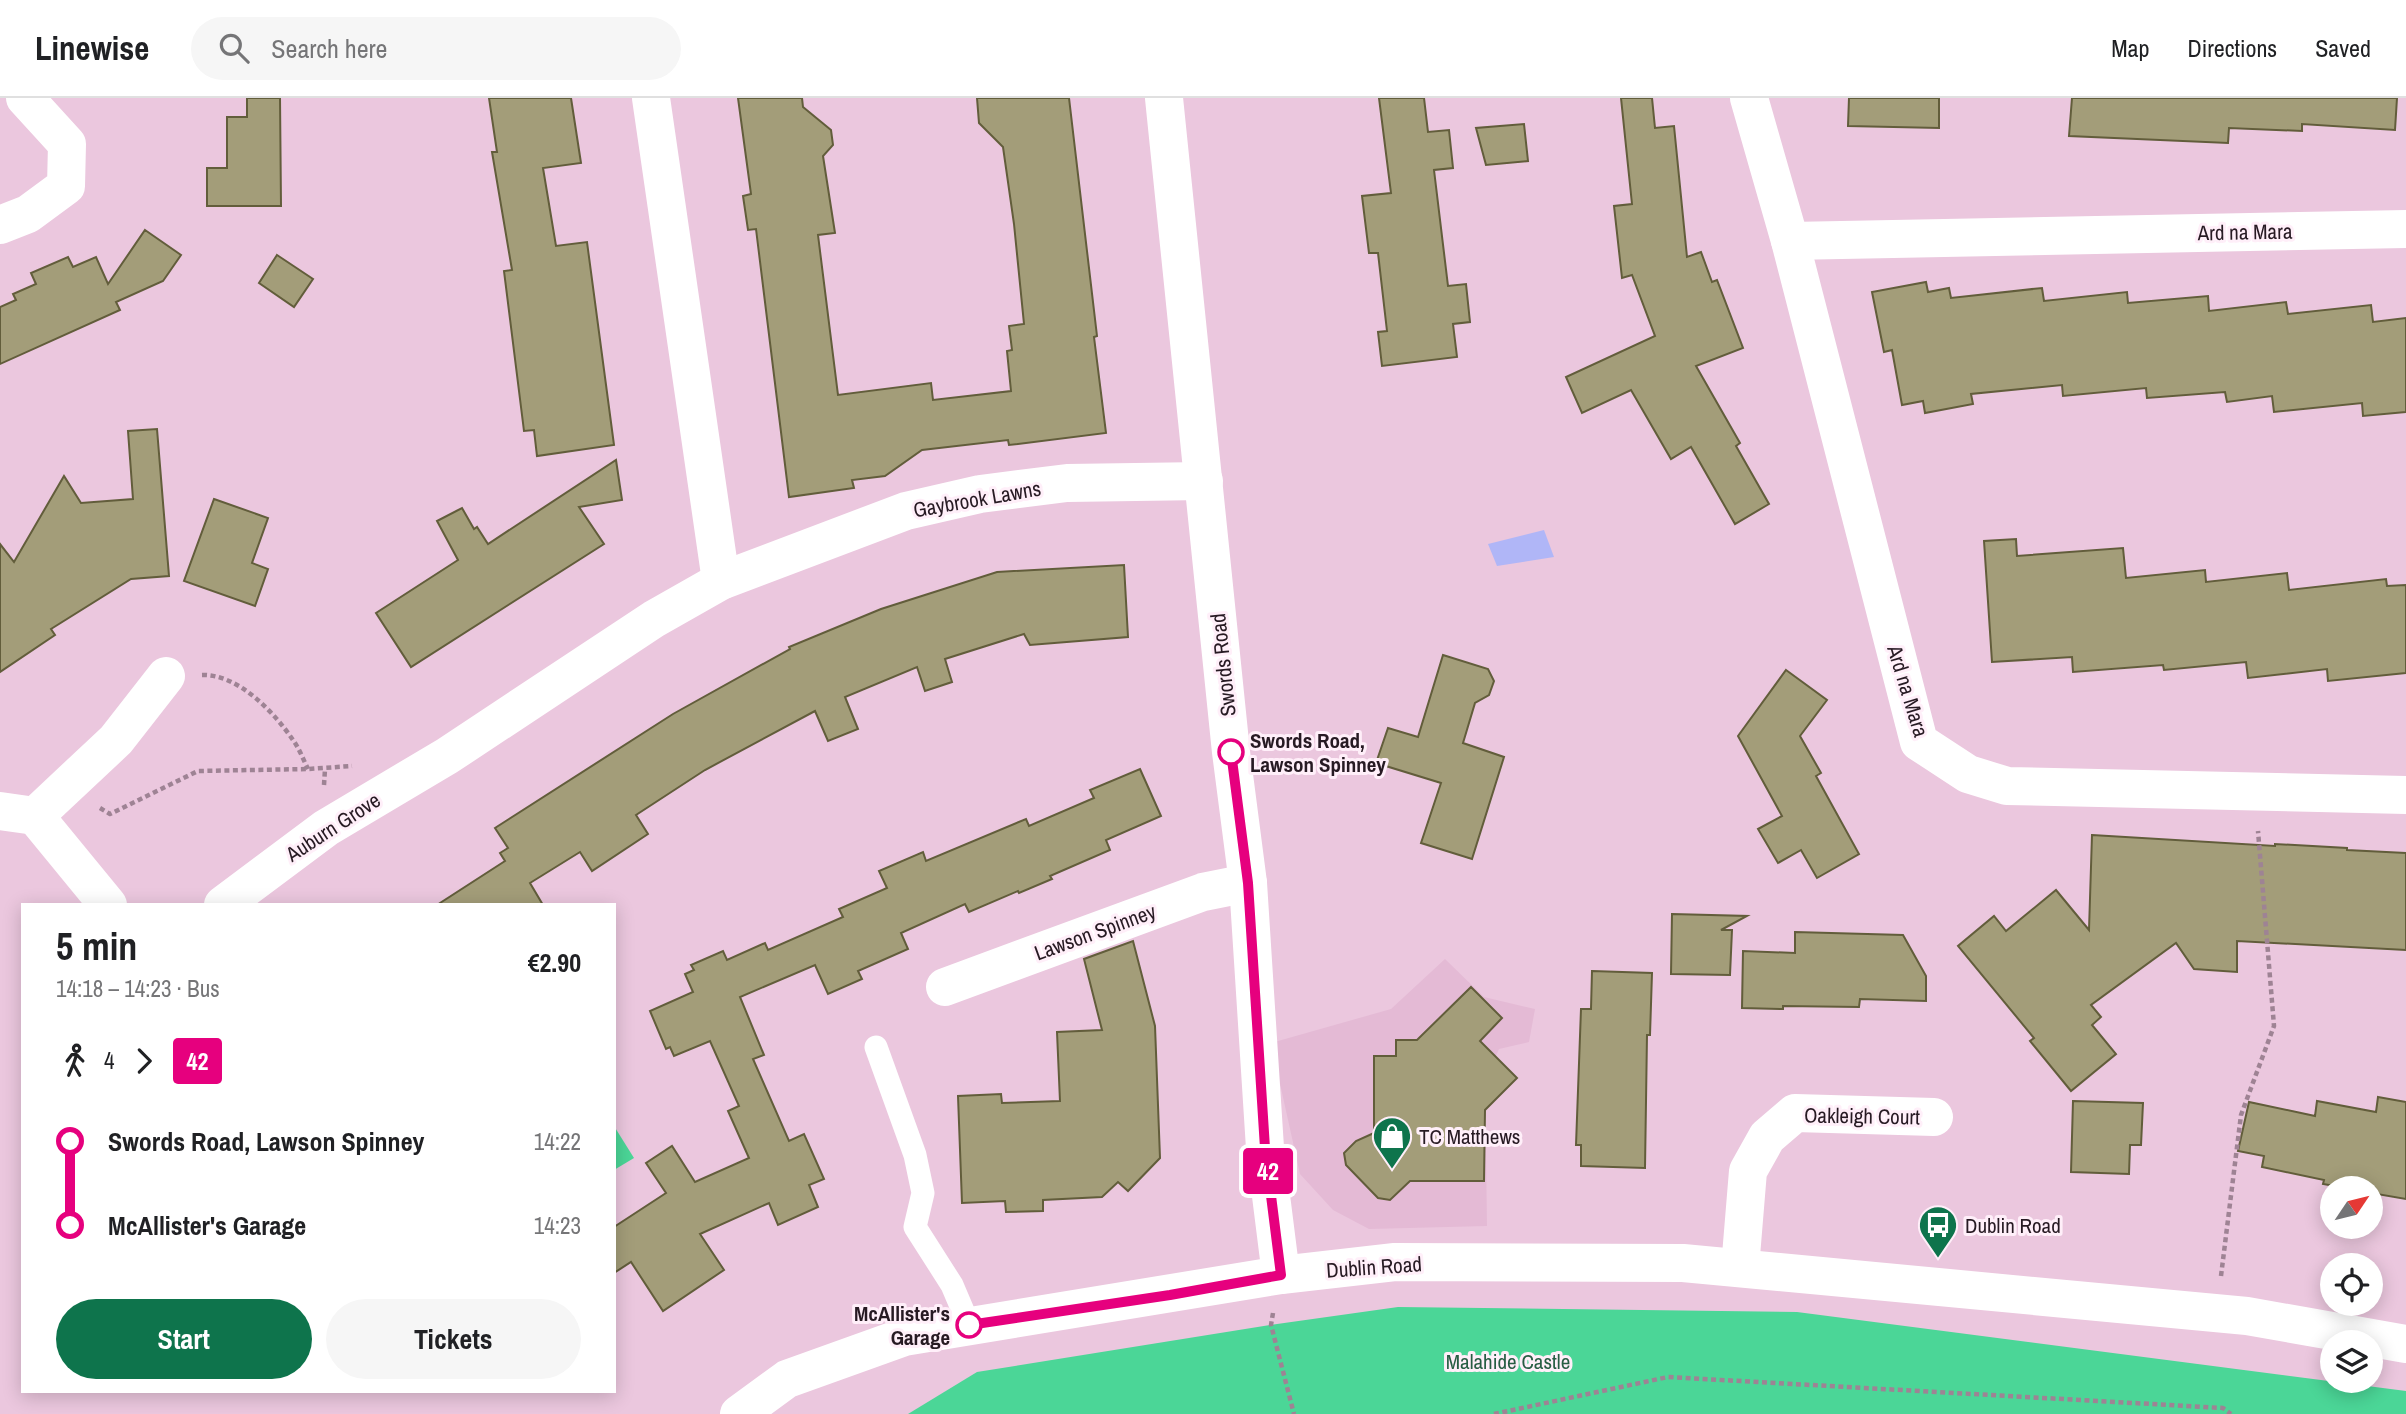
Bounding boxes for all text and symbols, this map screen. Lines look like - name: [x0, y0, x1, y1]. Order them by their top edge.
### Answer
- search box: [191, 17, 681, 80]
- text: Linewise: [35, 26, 149, 70]
- icon: search: [215, 29, 253, 67]
- text: Search here: [271, 31, 387, 66]
- text: Map: [2111, 32, 2149, 64]
- text: Directions: [2187, 32, 2277, 64]
- text: Saved: [2315, 32, 2371, 64]
- street label: Ard na Mara: [2196, 217, 2293, 247]
- street label: Gaybrook Lawns: [911, 474, 1043, 524]
- street label: Swords Road: [1203, 612, 1243, 718]
- street label: Ard na Mara: [1880, 640, 1936, 741]
- place label: Swords Road, Lawson Spinney: [1250, 726, 1386, 779]
- marker: Swords Road, Lawson Spinney: [1218, 739, 1244, 765]
- street label: Auburn Grove: [279, 786, 386, 869]
- street label: Lawson Spinney: [1030, 896, 1160, 967]
- text: 5 min: [56, 921, 137, 972]
- text: €2.90: [528, 945, 581, 980]
- text: 14:18 – 14:23 · Bus: [56, 973, 220, 1004]
- icon: walk: [56, 1042, 94, 1080]
- icon: forward: [125, 1042, 163, 1080]
- text: 4: [104, 1045, 115, 1076]
- text: 42: [187, 1045, 208, 1077]
- street label: Oakleigh Court: [1804, 1100, 1920, 1132]
- shop icon: TC Matthews: [1371, 1115, 1413, 1170]
- place label: TC Matthews: [1419, 1122, 1520, 1151]
- text: Swords Road, Lawson Spinney: [108, 1124, 424, 1159]
- text: 14:22: [534, 1126, 581, 1157]
- line badge: 42: [1236, 1148, 1300, 1194]
- text: 42: [1257, 1155, 1279, 1187]
- north arrow: [2320, 1176, 2384, 1239]
- map controls: [2320, 1176, 2383, 1393]
- bus stop icon: Dublin Road: [1917, 1204, 1959, 1259]
- text: McAllister's Garage: [108, 1208, 306, 1243]
- text: 14:23: [534, 1210, 581, 1241]
- place label: Dublin Road: [1965, 1211, 2061, 1240]
- street label: Dublin Road: [1325, 1249, 1423, 1285]
- button: locate: [2320, 1253, 2383, 1316]
- button: Start: [56, 1299, 312, 1379]
- button: Tickets: [326, 1299, 581, 1379]
- place label: McAllister's Garage: [854, 1299, 950, 1352]
- marker: McAllister's Garage: [956, 1312, 982, 1338]
- button: layers: [2320, 1330, 2383, 1393]
- park label: Malahide Castle: [1446, 1347, 1570, 1376]

